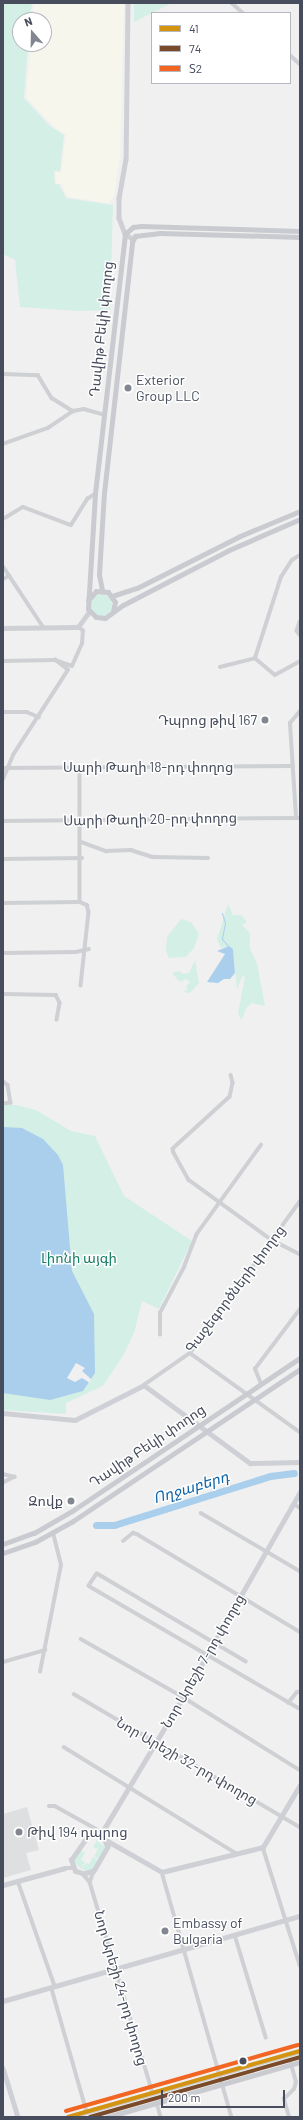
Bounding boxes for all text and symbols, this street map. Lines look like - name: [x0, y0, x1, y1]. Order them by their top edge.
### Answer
- north arrow: [12, 12, 52, 52]
- legend: [151, 12, 291, 84]
- text: N: [22, 14, 34, 29]
- text: 41: [189, 21, 199, 35]
- text: 74: [189, 41, 201, 55]
- text: Տ2: [189, 61, 202, 75]
- street label: Դավիթ Բեկի փողոց: [86, 260, 116, 398]
- place label: Exterior Group LLC: [136, 372, 200, 404]
- marker: Exterior Group LLC: [123, 383, 133, 393]
- place label: Դպրոց թիվ 167: [158, 712, 257, 728]
- marker: Դպրոց թիվ 167: [260, 715, 270, 725]
- street label: Սարի Թաղի 18-րդ փողոց: [63, 759, 233, 775]
- street label: Սարի Թաղի 20-րդ փողոց: [63, 809, 237, 829]
- street label: Գաջեգործների փողոց: [182, 1222, 288, 1356]
- park label: Լիոնի այգի: [41, 1250, 117, 1266]
- street label: Դավիթ Բեկի փողոց: [86, 1401, 208, 1491]
- water label: Ողջաբերդ: [151, 1467, 231, 1507]
- place label: Զովք: [28, 1493, 63, 1509]
- marker: Զովք: [66, 1496, 76, 1506]
- street label: Նոր Արեշի 7-րդ փողոց: [158, 1591, 248, 1731]
- street label: Նոր Արեշի 32-րդ փողոց: [113, 1714, 261, 1808]
- place label: Թիվ 194 դպրոց: [27, 1824, 128, 1840]
- marker: Թիվ 194 դպրոց: [14, 1827, 24, 1837]
- street label: Նոր Արեշի 24-րդ փողոց: [91, 1908, 151, 2068]
- place label: Embassy of Bulgaria: [173, 1915, 242, 1948]
- marker: Embassy of Bulgaria: [160, 1926, 170, 1936]
- unlabelled marker: [238, 2056, 248, 2066]
- scale bar: [163, 2082, 287, 2108]
- text: 200 m: [168, 2090, 200, 2104]

